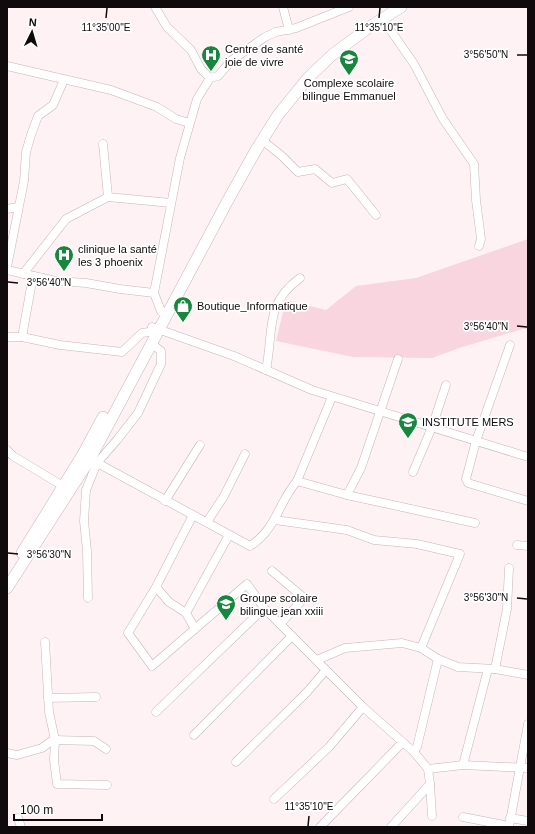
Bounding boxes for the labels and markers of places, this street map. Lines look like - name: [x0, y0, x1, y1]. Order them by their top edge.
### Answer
- place label: Centre de santé joie de vivre: [224, 43, 303, 68]
- hospital icon: Centre de santé joie de vivre: [200, 44, 222, 72]
- school or university icon: Complexe scolaire bilingue Emmanuel: [338, 48, 360, 76]
- place label: Complexe scolaire bilingue Emmanuel: [302, 77, 396, 102]
- place label: clinique la santé les 3 phoenix: [78, 243, 157, 268]
- hospital icon: clinique la santé les 3 phoenix: [53, 244, 75, 272]
- shop icon: Boutique_Informatique: [172, 295, 194, 323]
- place label: Boutique_Informatique: [197, 300, 308, 312]
- school or university icon: INSTITUTE MERS: [397, 411, 419, 439]
- place label: INSTITUTE MERS: [422, 416, 514, 428]
- place label: Groupe scolaire bilingue jean xxiii: [240, 592, 323, 617]
- school or university icon: Groupe scolaire bilingue jean xxiii: [215, 593, 237, 621]

